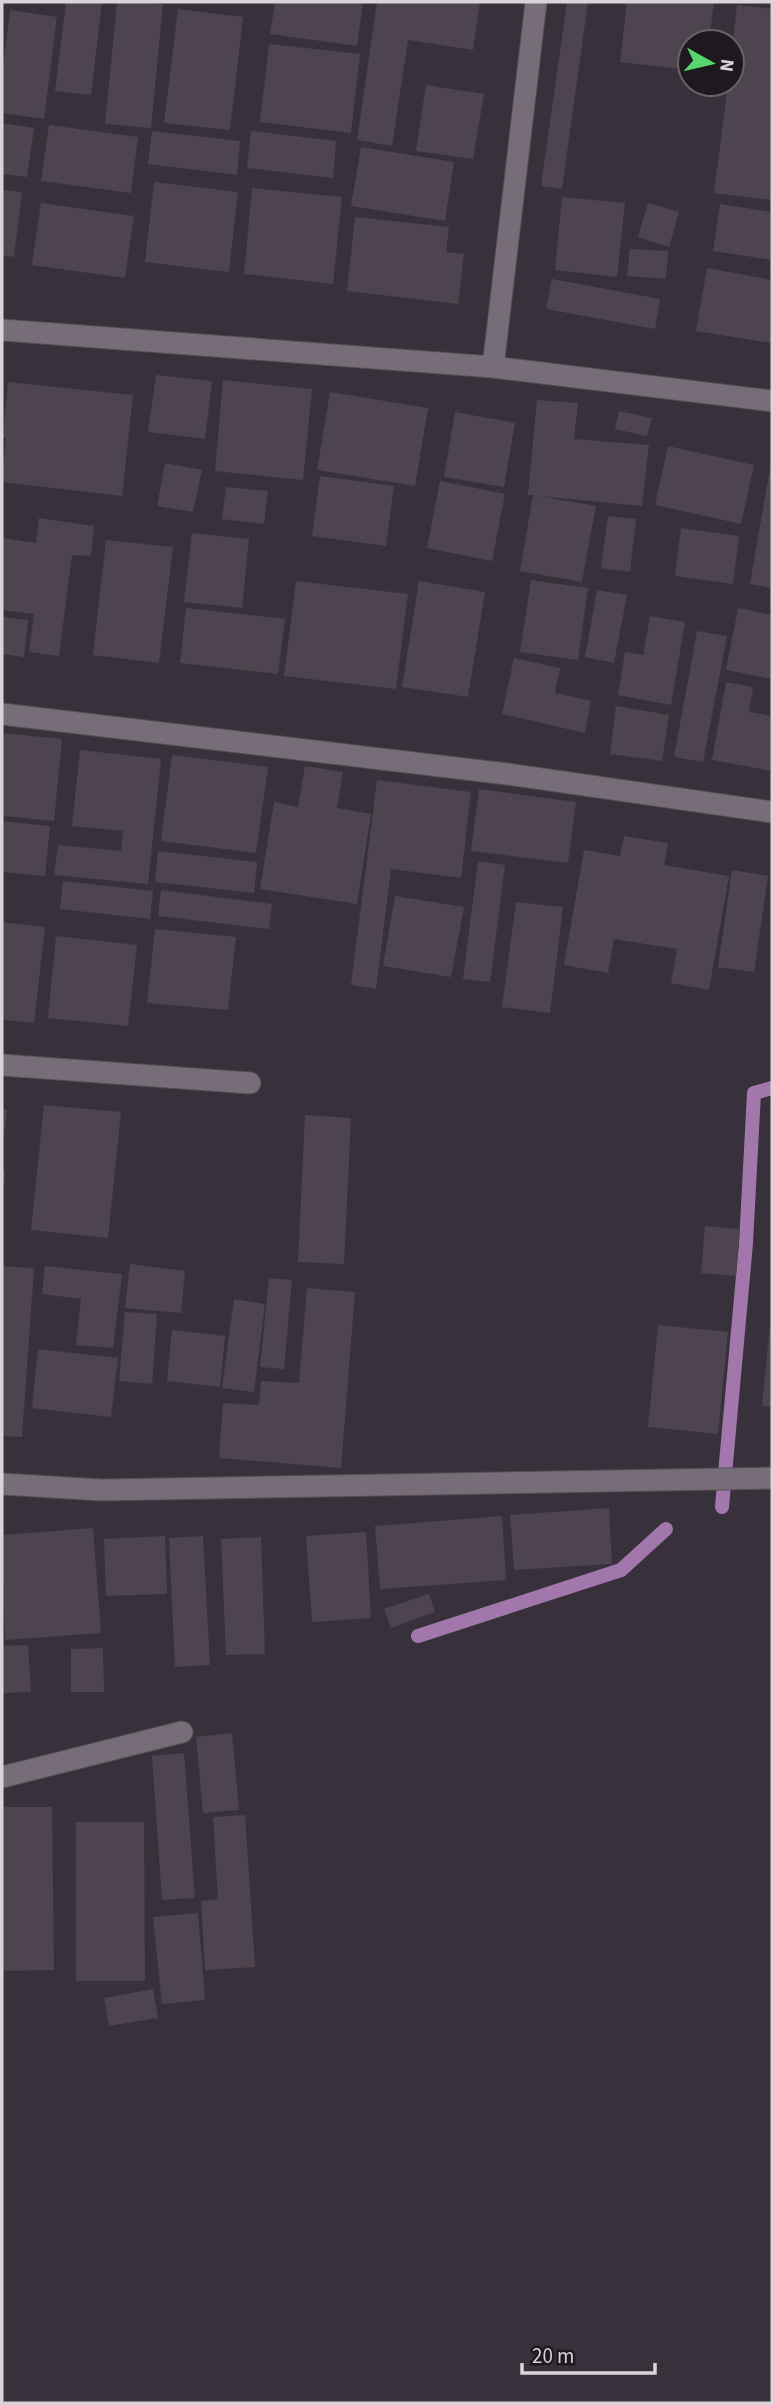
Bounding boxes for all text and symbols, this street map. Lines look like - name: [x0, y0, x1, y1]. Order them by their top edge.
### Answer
- north arrow: [676, 28, 746, 98]
- text: N: [712, 57, 741, 73]
- scale bar: [522, 2332, 655, 2376]
- text: 20 m: [532, 2341, 574, 2371]

